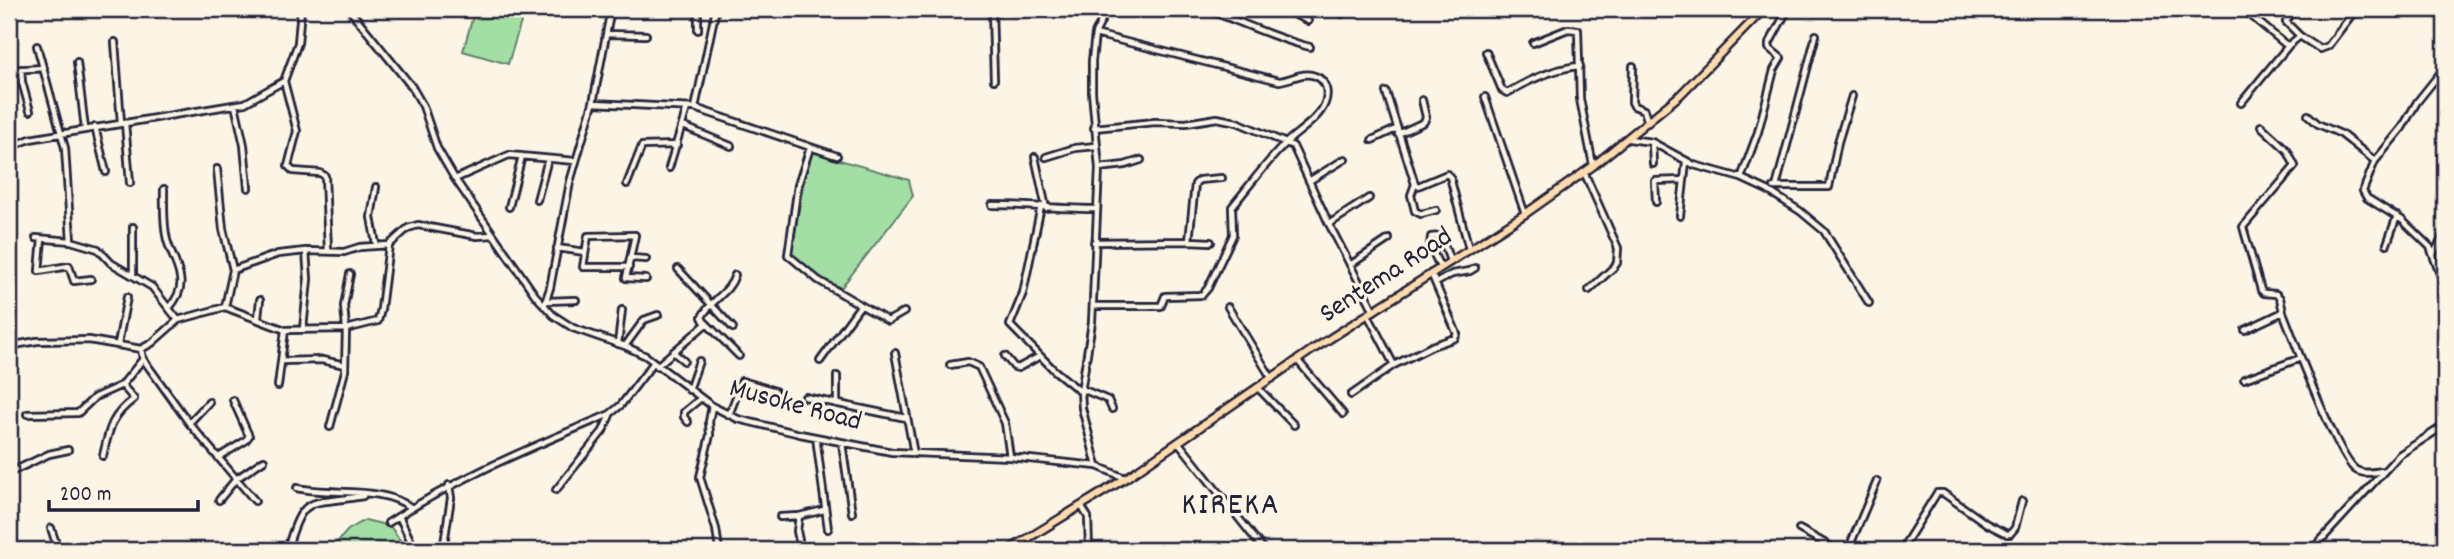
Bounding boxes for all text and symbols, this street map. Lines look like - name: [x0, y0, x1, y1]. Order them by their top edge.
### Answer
- street label: Sentema Road: [1313, 219, 1461, 335]
- street label: Musoke Road: [724, 370, 866, 444]
- scale bar: [49, 468, 198, 512]
- text: 200 m: [60, 481, 111, 511]
- district label: KIREKA: [1181, 484, 1281, 530]

